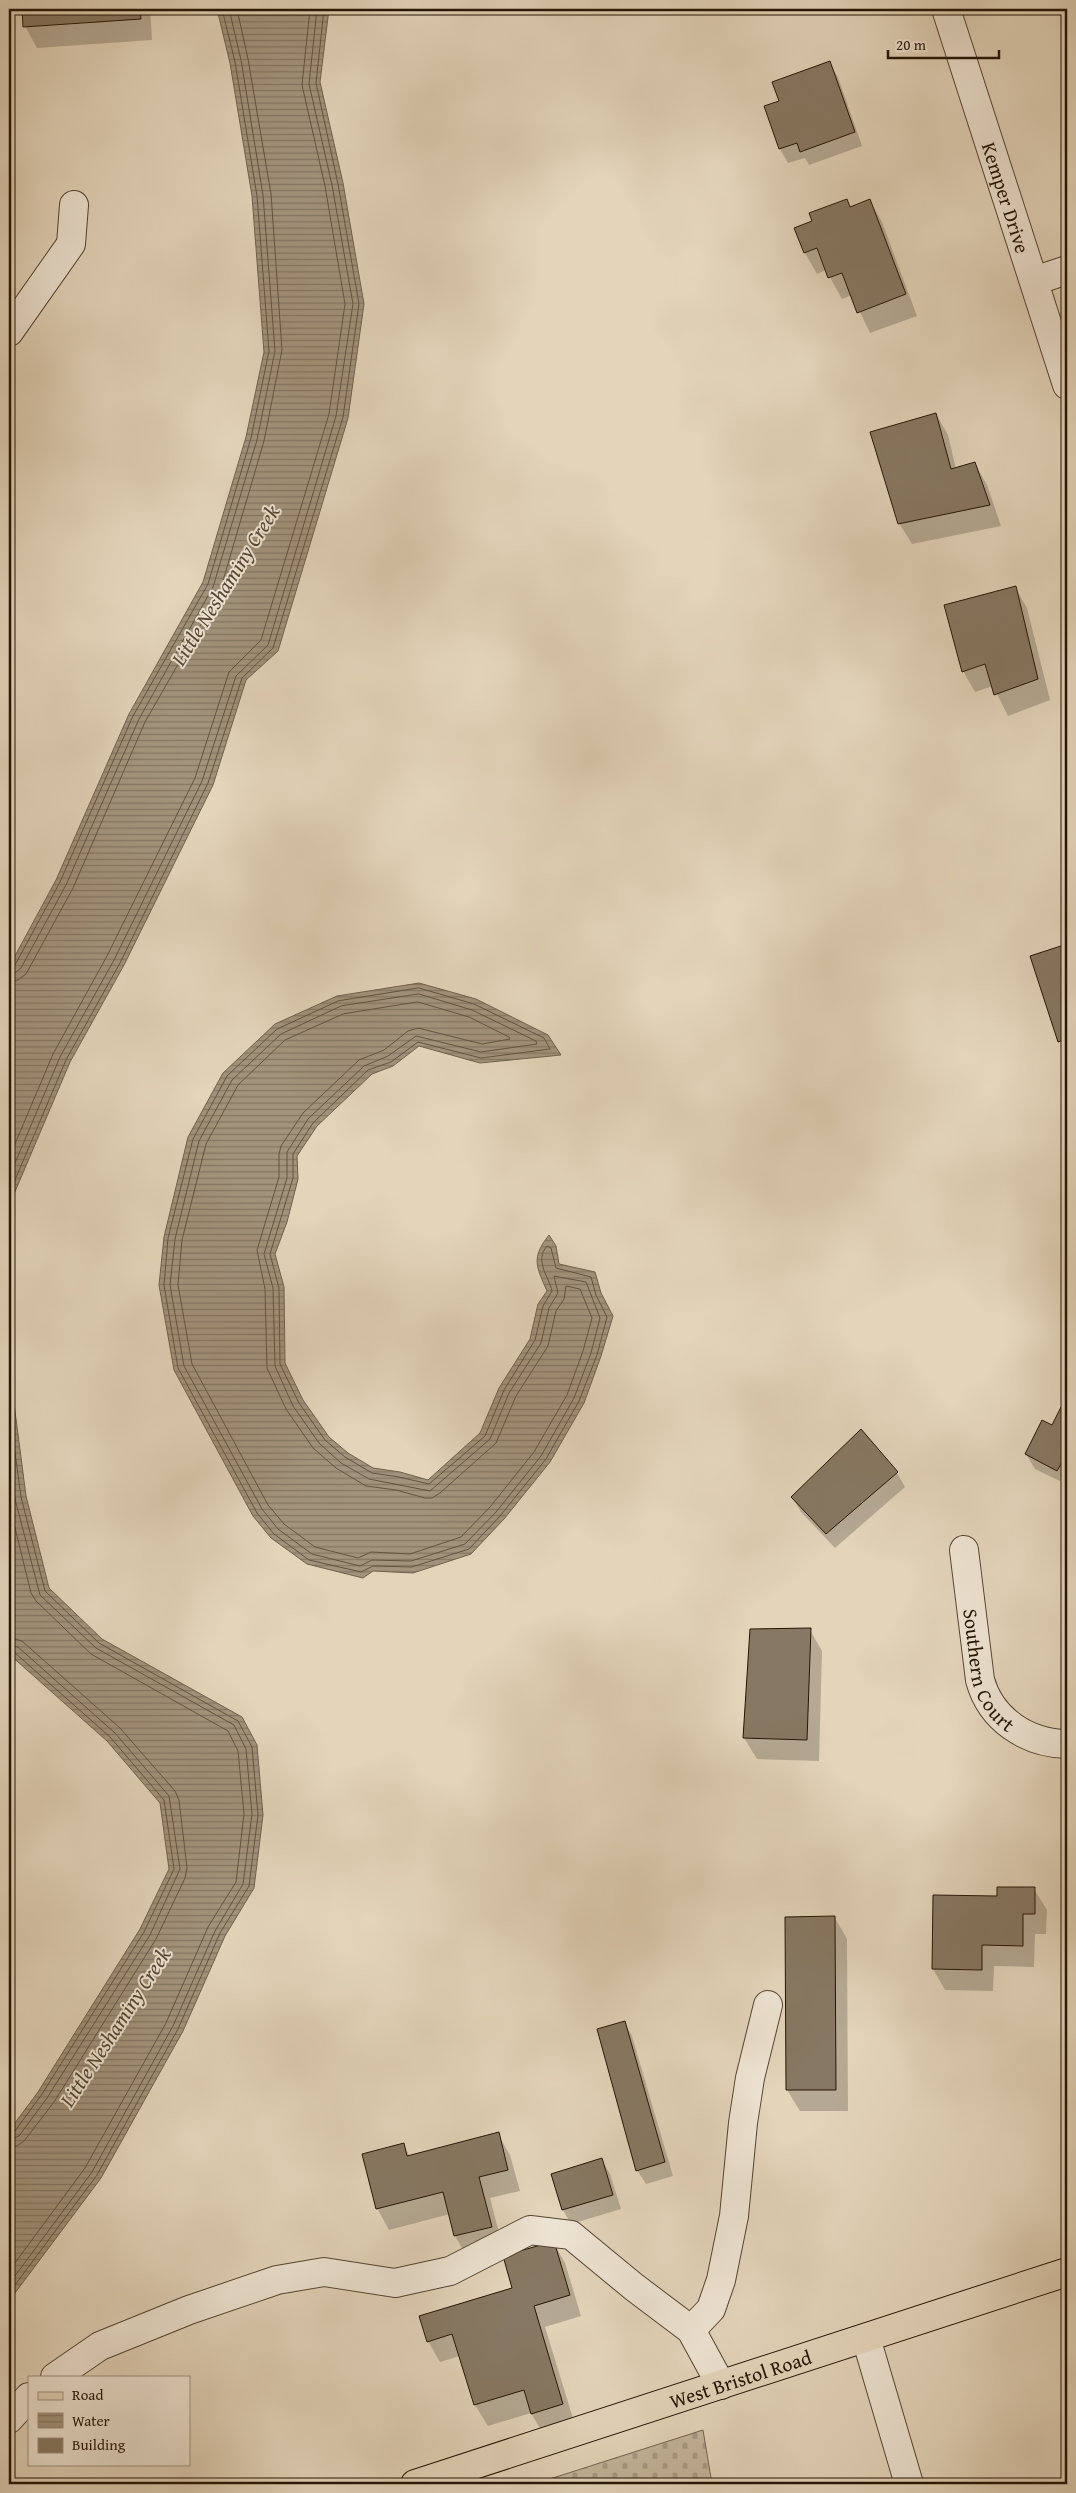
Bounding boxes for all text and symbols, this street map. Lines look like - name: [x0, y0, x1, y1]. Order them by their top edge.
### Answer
- scale bar: [888, 28, 1000, 60]
- text: 20 m: [896, 34, 927, 55]
- street label: Kemper Drive: [975, 138, 1038, 257]
- water label: Little Neshaminy Creek: [162, 498, 287, 672]
- street label: Southern Court: [957, 1607, 1021, 1738]
- water label: Little Neshaminy Creek: [51, 1941, 178, 2114]
- street label: West Bristol Road: [666, 2342, 815, 2415]
- legend: [28, 2376, 190, 2466]
- text: Road: [72, 2384, 103, 2405]
- text: Water: [72, 2410, 110, 2431]
- text: Building: [72, 2434, 126, 2455]

